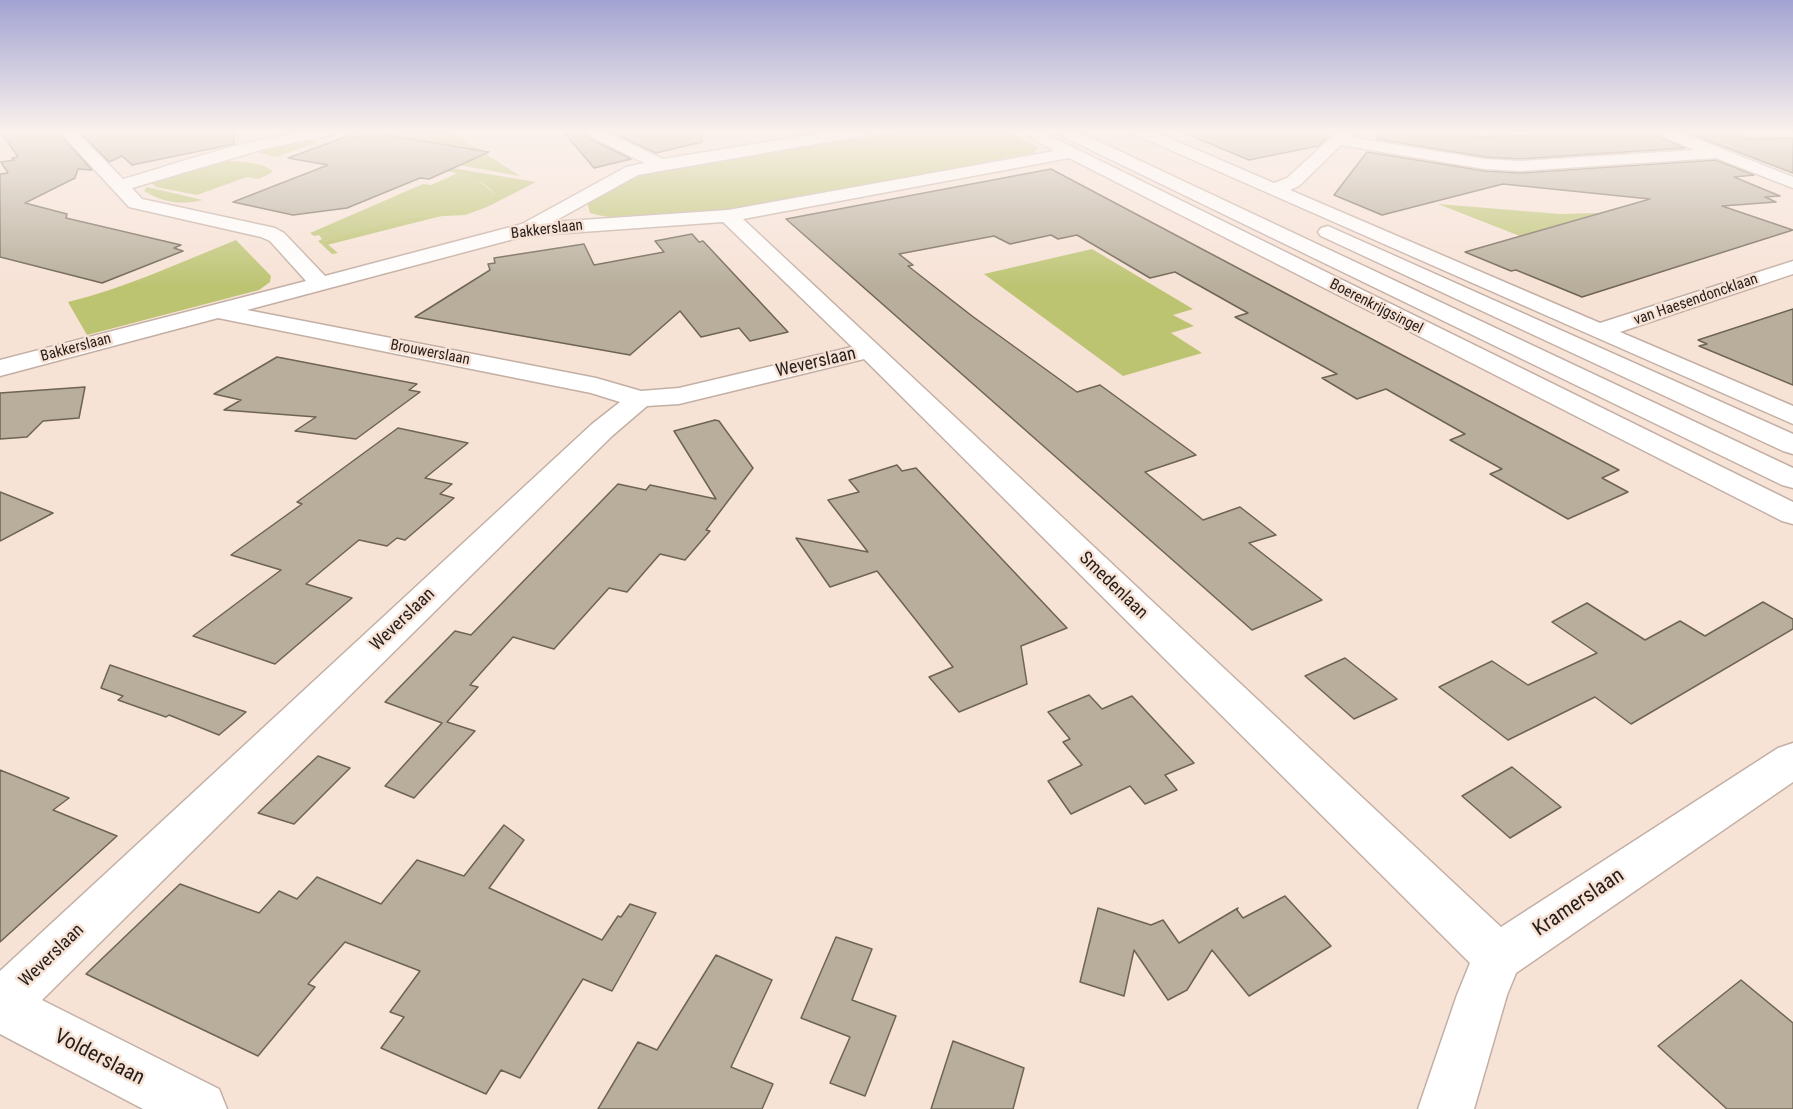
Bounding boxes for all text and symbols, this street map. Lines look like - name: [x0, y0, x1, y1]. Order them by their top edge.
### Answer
- street label: Bakkerslaan: [510, 217, 584, 243]
- street label: van Haesendoncklaan: [1632, 270, 1760, 330]
- street label: Boerenkrijgsingel: [1326, 276, 1426, 338]
- street label: Bakkerslaan: [39, 330, 113, 366]
- street label: Brouwerslaan: [389, 336, 471, 370]
- street label: Weverslaan: [774, 343, 858, 383]
- street label: Smedenlaan: [1074, 548, 1152, 624]
- street label: Weverslaan: [366, 584, 440, 656]
- street label: Kramerslaan: [1529, 863, 1629, 943]
- street label: Weverslaan: [15, 920, 89, 992]
- street label: Volderslaan: [50, 1025, 148, 1091]

